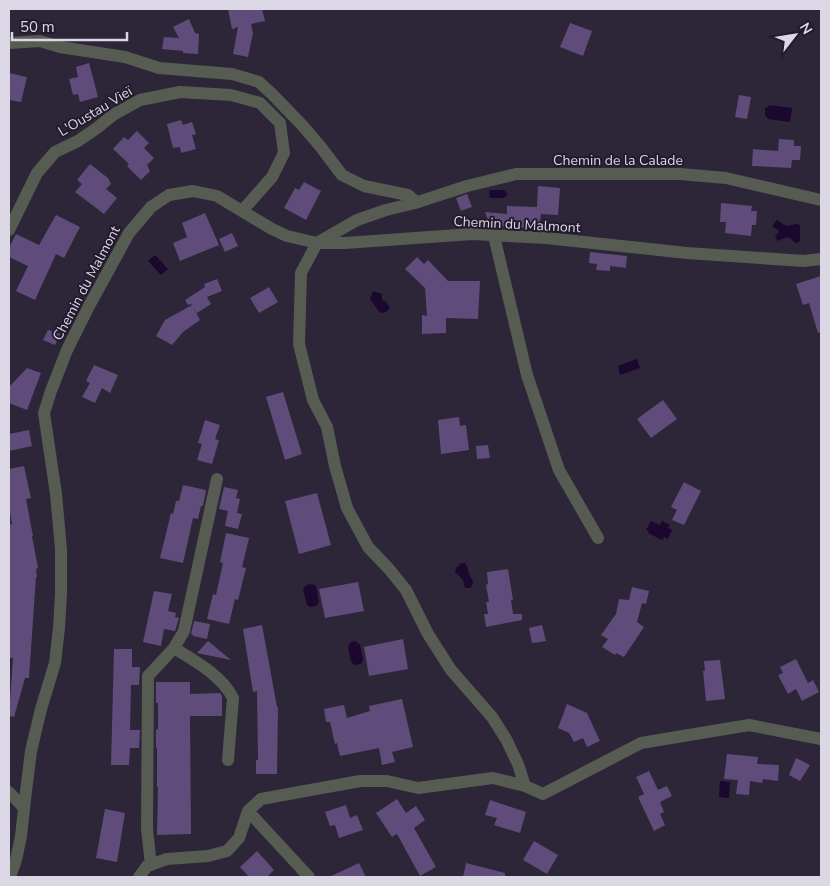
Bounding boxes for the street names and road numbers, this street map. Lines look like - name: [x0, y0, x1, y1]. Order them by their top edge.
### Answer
- street label: L'Oustau Vieï: [55, 81, 136, 141]
- street label: Chemin de la Calade: [553, 151, 683, 170]
- street label: Chemin du Malmont: [453, 212, 581, 237]
- street label: Chemin du Malmont: [48, 222, 125, 344]

